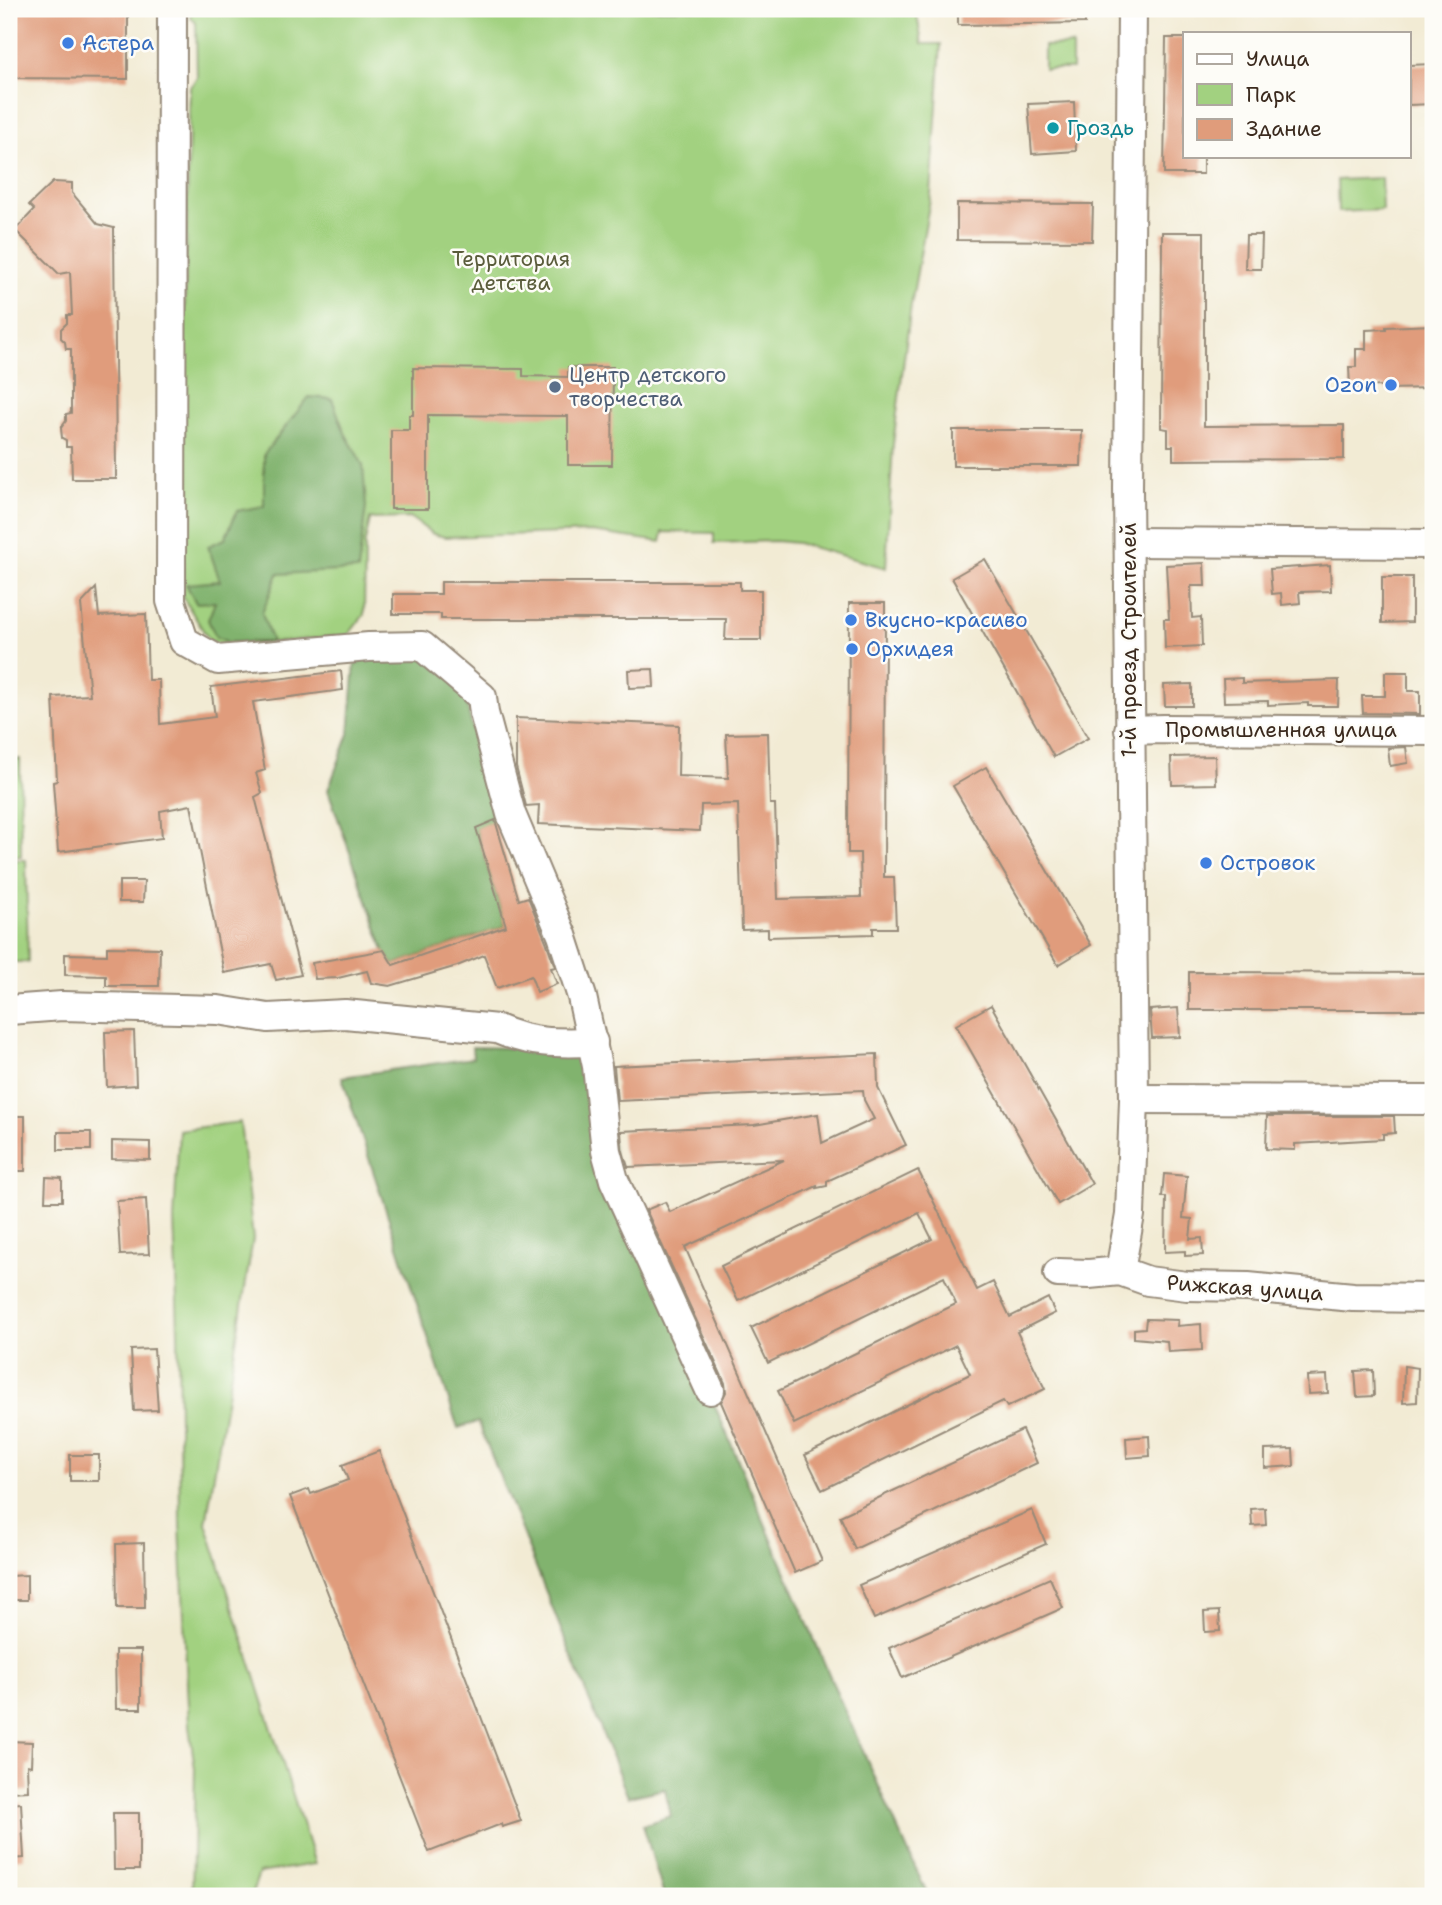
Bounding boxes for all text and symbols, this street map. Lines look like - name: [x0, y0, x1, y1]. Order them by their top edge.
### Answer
- place label: Астера: [82, 29, 154, 57]
- legend: [1183, 32, 1410, 158]
- marker: Астера: [60, 35, 76, 51]
- text: Улица: [1246, 45, 1309, 73]
- text: Парк: [1246, 81, 1296, 109]
- place label: Гроздь: [1067, 114, 1134, 142]
- text: Здание: [1246, 115, 1322, 143]
- marker: Гроздь: [1045, 120, 1061, 136]
- park label: Территория детства: [452, 245, 570, 297]
- place label: Центр детского творчества: [569, 361, 726, 413]
- place label: Ozon: [1325, 371, 1377, 399]
- marker: Ozon: [1383, 377, 1399, 393]
- marker: Центр детского творчества: [547, 379, 563, 395]
- street label: 1-й проезд Строителей: [1115, 522, 1143, 758]
- place label: Вкусно-красиво: [865, 606, 1028, 634]
- marker: Вкусно-красиво: [843, 612, 859, 628]
- place label: Орхидея: [866, 635, 954, 663]
- marker: Орхидея: [844, 641, 860, 657]
- street label: Промышленная улица: [1165, 716, 1397, 744]
- place label: Островок: [1220, 849, 1316, 877]
- marker: Островок: [1198, 855, 1214, 871]
- street label: Рижская улица: [1166, 1269, 1324, 1307]

